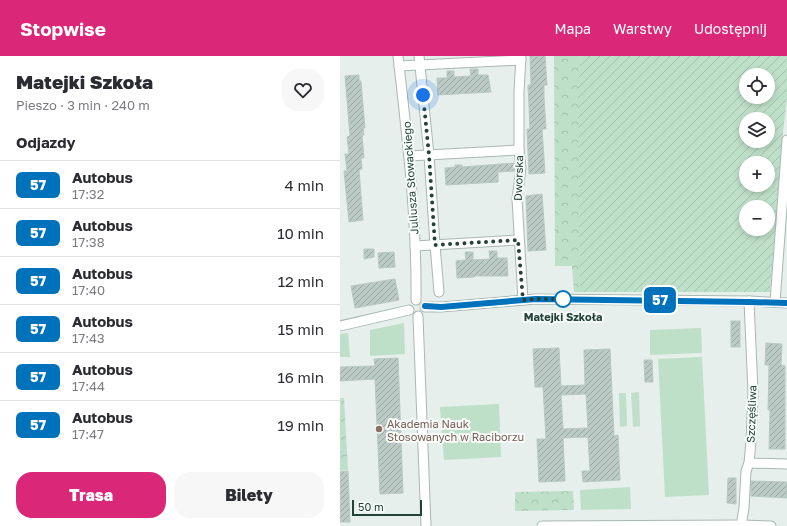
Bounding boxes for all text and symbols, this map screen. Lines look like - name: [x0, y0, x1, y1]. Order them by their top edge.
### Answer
- text: Stopwise: [20, 17, 106, 40]
- text: Mapa: [555, 20, 591, 37]
- text: Warstwy: [613, 20, 672, 37]
- text: Udostępnij: [694, 20, 767, 37]
- map controls: [739, 68, 775, 236]
- button: locate: [739, 68, 775, 104]
- button: heart: [282, 69, 324, 111]
- text: Matejki Szkoła: [16, 70, 153, 93]
- your location: [413, 85, 433, 105]
- text: Pieszo · 3 min · 240 m: [16, 97, 150, 113]
- button: layers: [739, 112, 775, 148]
- street label: Juliusza Słowackiego: [400, 121, 420, 235]
- text: Odjazdy: [16, 133, 75, 151]
- street label: Dworska: [511, 155, 525, 201]
- button: +: [739, 156, 775, 192]
- text: Autobus: [72, 168, 133, 186]
- text: 57: [30, 176, 46, 193]
- text: 4 min: [285, 176, 324, 194]
- text: 17:32: [72, 186, 104, 202]
- button: −: [739, 200, 775, 236]
- text: Autobus: [72, 216, 133, 234]
- text: 57: [30, 224, 46, 241]
- text: 10 min: [277, 224, 324, 242]
- text: 17:38: [72, 234, 105, 250]
- text: Autobus: [72, 264, 133, 282]
- text: 57: [30, 272, 46, 289]
- text: 12 min: [278, 272, 324, 290]
- text: 17:40: [72, 282, 105, 298]
- line badge: 57: [642, 287, 678, 313]
- marker: Matejki Szkoła: [554, 290, 572, 308]
- text: 57: [652, 291, 668, 308]
- place label: Matejki Szkoła: [524, 310, 602, 323]
- text: Autobus: [72, 312, 133, 330]
- text: 57: [30, 320, 46, 337]
- text: 15 min: [278, 320, 324, 338]
- text: 17:43: [72, 330, 105, 346]
- text: Autobus: [72, 360, 133, 378]
- text: 57: [30, 368, 46, 385]
- text: 16 min: [277, 368, 324, 386]
- text: 17:44: [72, 378, 105, 394]
- street label: Szczęśliwa: [743, 385, 759, 443]
- text: Autobus: [72, 408, 133, 426]
- text: 57: [30, 416, 46, 433]
- text: 19 min: [277, 416, 324, 434]
- place label: Akademia Nauk Stosowanych w Raciborzu: [387, 417, 524, 443]
- marker: Akademia Nauk Stosowanych w Raciborzu: [374, 424, 384, 434]
- text: 17:47: [72, 426, 104, 442]
- button: Trasa: [16, 472, 166, 518]
- button: Bilety: [174, 472, 324, 518]
- scale bar: [352, 498, 422, 517]
- text: 50 m: [358, 500, 384, 513]

